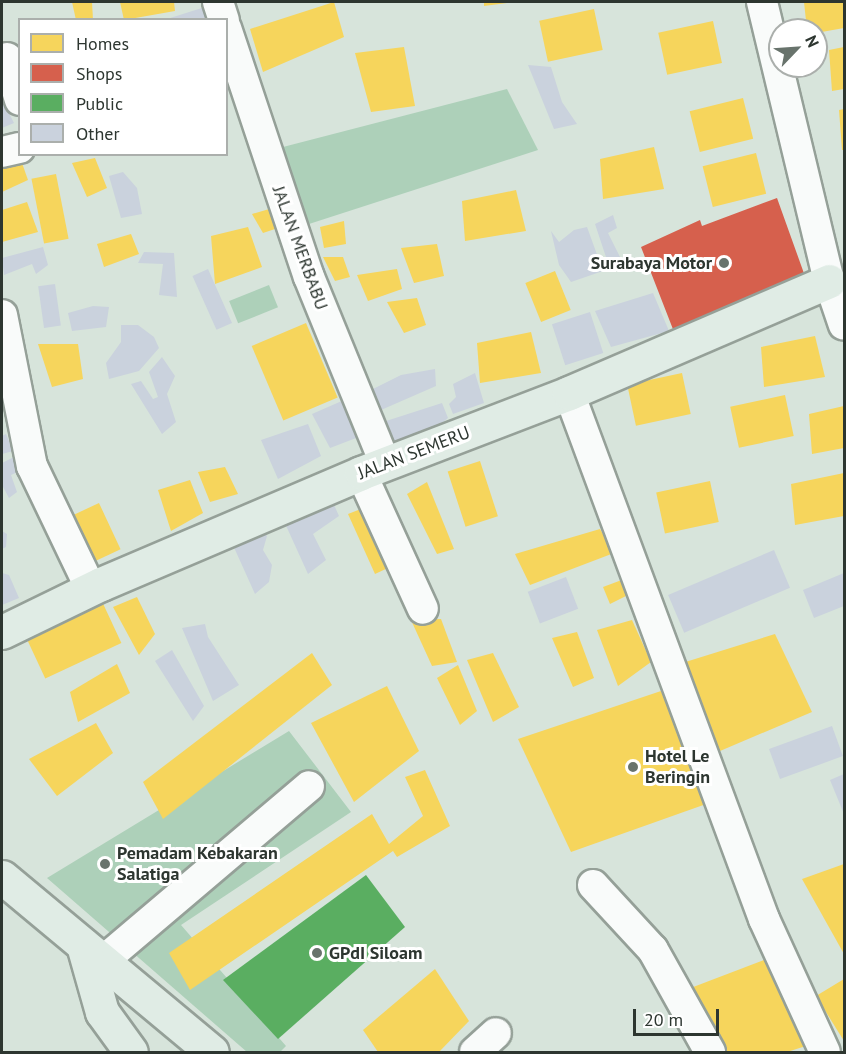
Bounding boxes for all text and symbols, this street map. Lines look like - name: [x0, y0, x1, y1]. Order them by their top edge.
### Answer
- legend: [18, 18, 228, 156]
- north arrow: [768, 18, 828, 78]
- text: Homes: [76, 32, 129, 55]
- text: N: [801, 32, 824, 50]
- text: Shops: [76, 62, 122, 85]
- text: Public: [76, 92, 123, 115]
- text: Other: [76, 122, 120, 145]
- street label: JALAN MERBABU: [268, 183, 332, 313]
- place label: Surabaya Motor: [591, 252, 712, 274]
- marker: Surabaya Motor: [717, 256, 731, 270]
- street label: JALAN SEMERU: [355, 422, 473, 484]
- place label: Hotel Le Beringin: [645, 746, 710, 789]
- marker: Hotel Le Beringin: [626, 760, 640, 774]
- place label: Pemadam Kebakaran Salatiga: [117, 843, 278, 886]
- marker: Pemadam Kebakaran Salatiga: [98, 857, 112, 871]
- place label: GPdI Siloam: [329, 942, 422, 964]
- marker: GPdI Siloam: [310, 946, 324, 960]
- scale bar: [636, 997, 722, 1035]
- text: 20 m: [644, 1008, 683, 1031]

